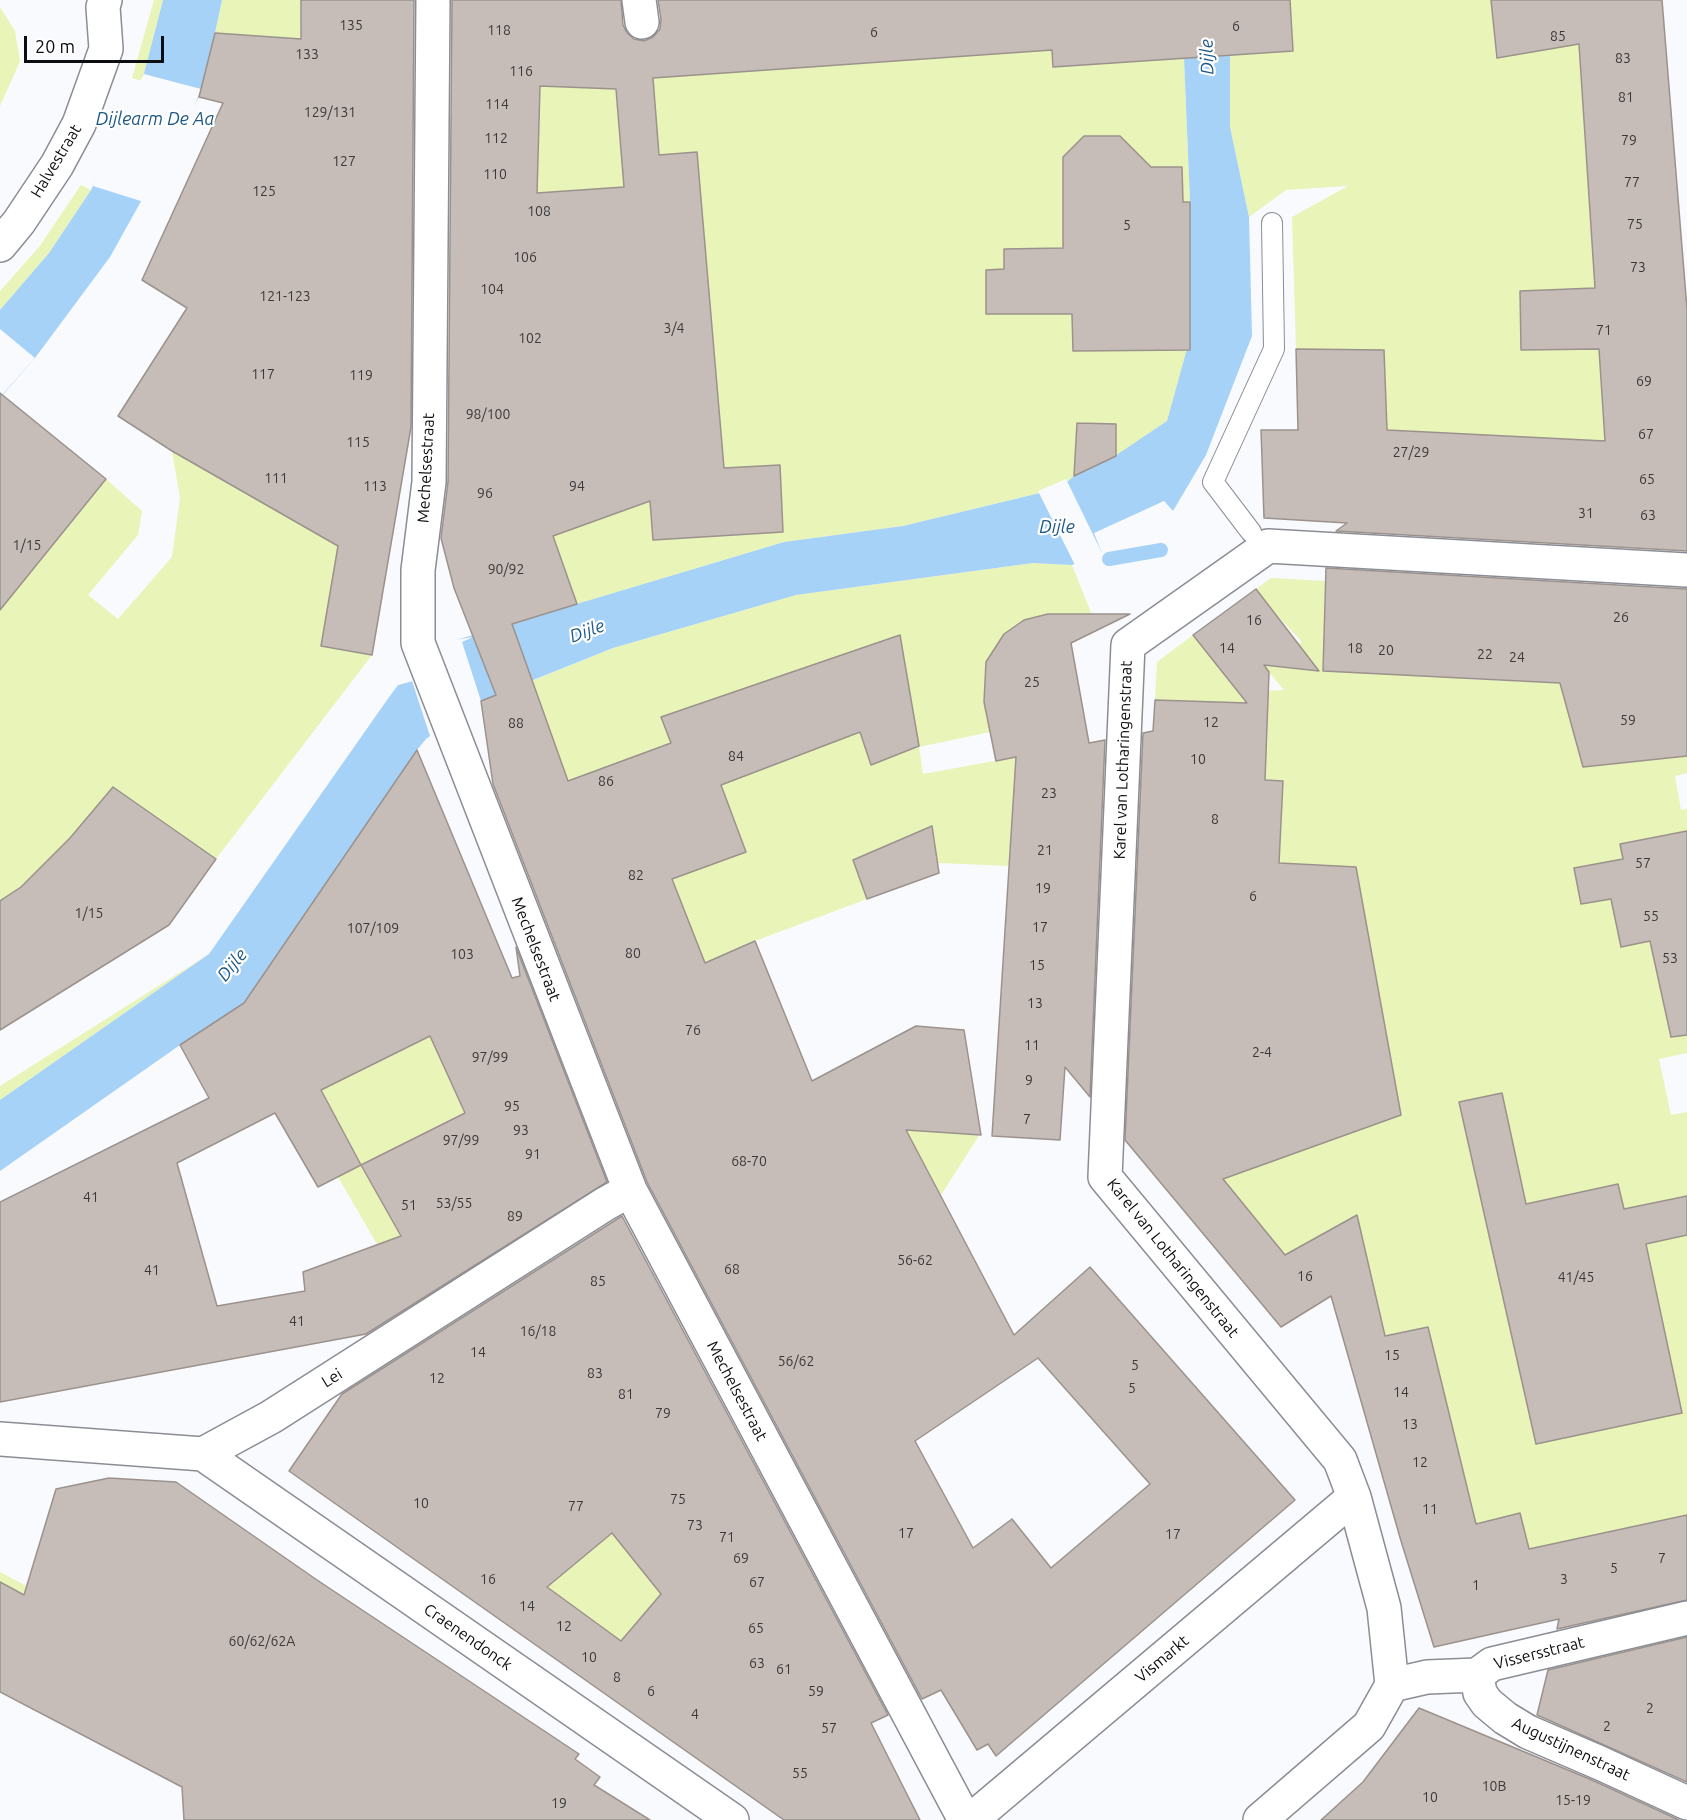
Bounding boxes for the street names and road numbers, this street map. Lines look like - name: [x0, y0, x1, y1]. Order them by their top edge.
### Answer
- street label: Halvestraat: [27, 121, 85, 201]
- street label: Mechelsestraat: [414, 413, 438, 523]
- street label: Karel van Lotharingenstraat: [1110, 660, 1136, 860]
- street label: Mechelsestraat: [507, 894, 565, 1004]
- street label: Karel van Lotharingenstraat: [1103, 1175, 1243, 1341]
- street label: Mechelsestraat: [703, 1338, 771, 1444]
- street label: Lei: [318, 1364, 346, 1392]
- street label: Craenendonck: [420, 1599, 516, 1675]
- street label: Vismarkt: [1131, 1631, 1193, 1687]
- street label: Vissersstraat: [1492, 1633, 1586, 1673]
- street label: Augustijnenstraat: [1509, 1713, 1633, 1785]

